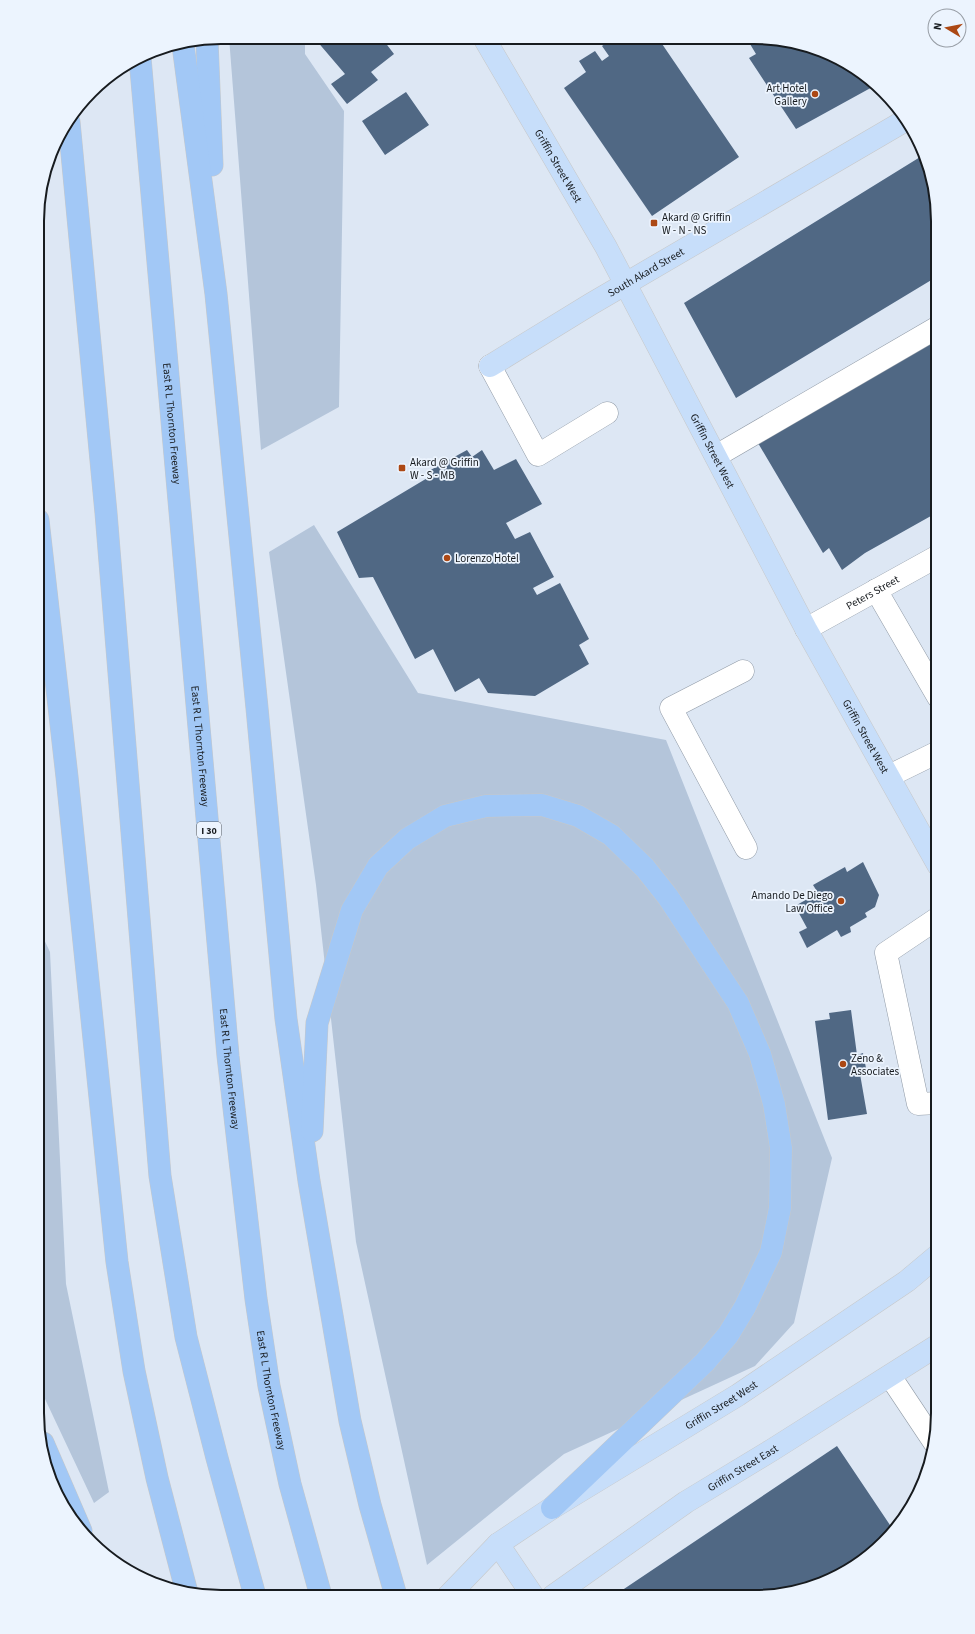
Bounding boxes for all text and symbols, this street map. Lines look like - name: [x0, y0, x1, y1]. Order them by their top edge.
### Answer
- north arrow: [927, 8, 967, 48]
- text: N: [930, 21, 946, 31]
- place label: Art Hotel Gallery: [767, 81, 807, 109]
- marker: Art Hotel Gallery: [810, 89, 820, 99]
- street label: Griffin Street West: [531, 127, 586, 206]
- place label: Akard @ Griffin W - N - NS: [662, 210, 731, 238]
- marker: Akard @ Griffin W - N - NS: [649, 218, 659, 228]
- street label: South Akard Street: [605, 244, 687, 301]
- street label: East R L Thornton Freeway: [159, 362, 185, 485]
- street label: Griffin Street West: [686, 411, 738, 491]
- place label: Akard @ Griffin W - S - MB: [410, 455, 479, 483]
- marker: Akard @ Griffin W - S - MB: [397, 463, 407, 473]
- place label: Lorenzo Hotel: [455, 551, 519, 566]
- marker: Lorenzo Hotel: [442, 553, 452, 563]
- street label: Peters Street: [843, 572, 902, 613]
- street label: East R L Thornton Freeway: [187, 685, 213, 808]
- street label: Griffin Street West: [839, 697, 892, 776]
- road number: I 30: [197, 822, 221, 838]
- place label: Amando De Diego Law Office: [751, 888, 834, 916]
- marker: Amando De Diego Law Office: [836, 896, 846, 906]
- street label: East R L Thornton Freeway: [216, 1008, 243, 1130]
- place label: Zeno & Associates: [851, 1051, 900, 1079]
- marker: Zeno & Associates: [838, 1059, 848, 1069]
- street label: East R L Thornton Freeway: [253, 1329, 290, 1452]
- street label: Griffin Street West: [682, 1377, 761, 1434]
- street label: Griffin Street East: [705, 1441, 781, 1495]

